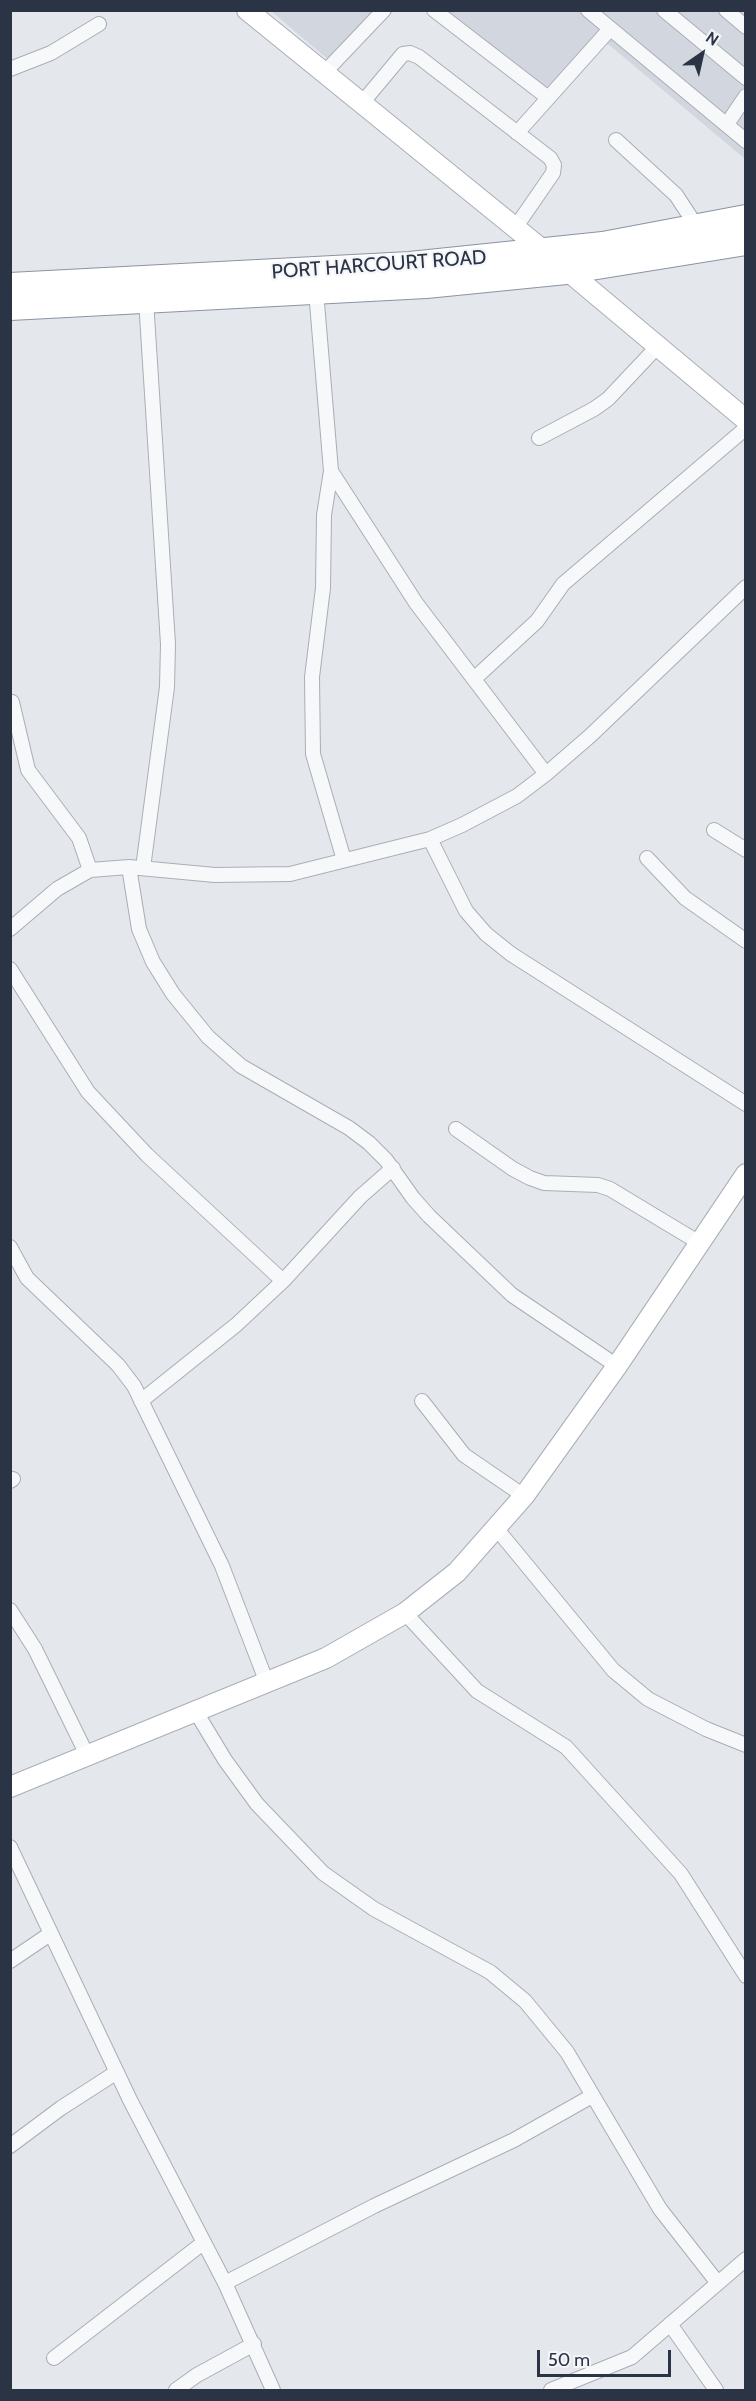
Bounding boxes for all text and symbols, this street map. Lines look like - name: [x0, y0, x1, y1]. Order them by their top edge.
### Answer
- north arrow: [672, 24, 732, 84]
- text: N: [702, 28, 722, 50]
- street label: PORT HARCOURT ROAD: [271, 246, 487, 284]
- scale bar: [540, 2338, 674, 2376]
- text: 50 m: [548, 2349, 590, 2371]

